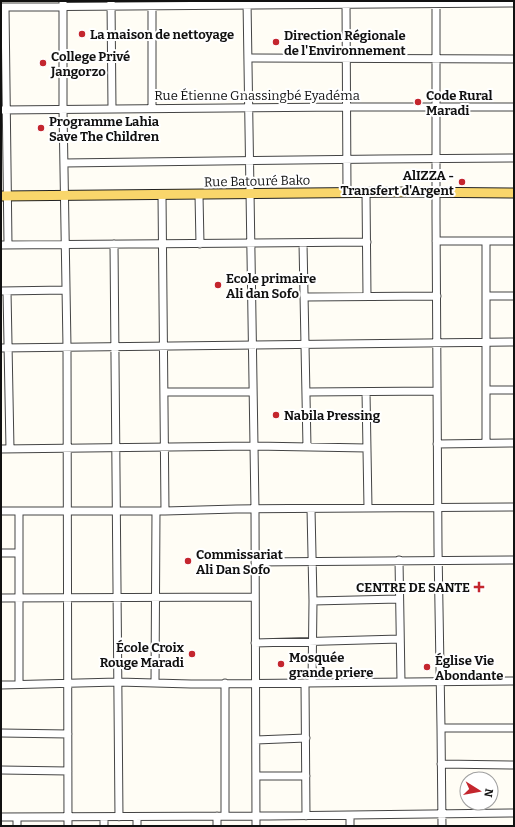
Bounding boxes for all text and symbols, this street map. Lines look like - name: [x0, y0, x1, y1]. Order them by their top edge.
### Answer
- place label: La maison de nettoyage: [90, 27, 234, 42]
- place label: Direction Régionale de l'Environnement: [284, 28, 406, 58]
- marker: La maison de nettoyage: [77, 29, 87, 39]
- marker: Direction Régionale de l'Environnement: [271, 37, 281, 47]
- place label: College Privé Jangorzo: [50, 49, 130, 79]
- marker: College Privé Jangorzo: [38, 58, 48, 68]
- street label: Rue Étienne Gnassingbé Eyadéma: [154, 88, 360, 103]
- place label: Code Rural Maradi: [426, 88, 493, 118]
- marker: Code Rural Maradi: [413, 97, 423, 107]
- place label: Programme Lahia Save The Children: [49, 114, 160, 144]
- marker: Programme Lahia Save The Children: [36, 123, 46, 133]
- place label: AlIZZA - Transfert d'Argent: [340, 168, 454, 198]
- street label: Rue Batouré Bako: [204, 173, 310, 189]
- marker: AlIZZA - Transfert d'Argent: [457, 177, 467, 187]
- place label: Ecole primaire Ali dan Sofo: [226, 271, 316, 301]
- marker: Ecole primaire Ali dan Sofo: [213, 280, 223, 290]
- place label: Nabila Pressing: [284, 408, 381, 423]
- marker: Nabila Pressing: [271, 410, 281, 420]
- place label: Commissariat Ali Dan Sofo: [196, 547, 283, 577]
- marker: Commissariat Ali Dan Sofo: [183, 556, 193, 566]
- place label: CENTRE DE SANTE: [356, 580, 470, 595]
- marker: CENTRE DE SANTE: [473, 581, 485, 593]
- place label: École Croix Rouge Maradi: [100, 639, 185, 670]
- marker: École Croix Rouge Maradi: [187, 649, 197, 659]
- place label: Mosquée grande priere: [289, 650, 373, 680]
- place label: Église Vie Abondante: [435, 652, 503, 683]
- marker: Mosquée grande priere: [276, 659, 286, 669]
- marker: Église Vie Abondante: [422, 662, 432, 672]
- north arrow: [459, 771, 499, 811]
- text: N: [481, 787, 496, 799]

